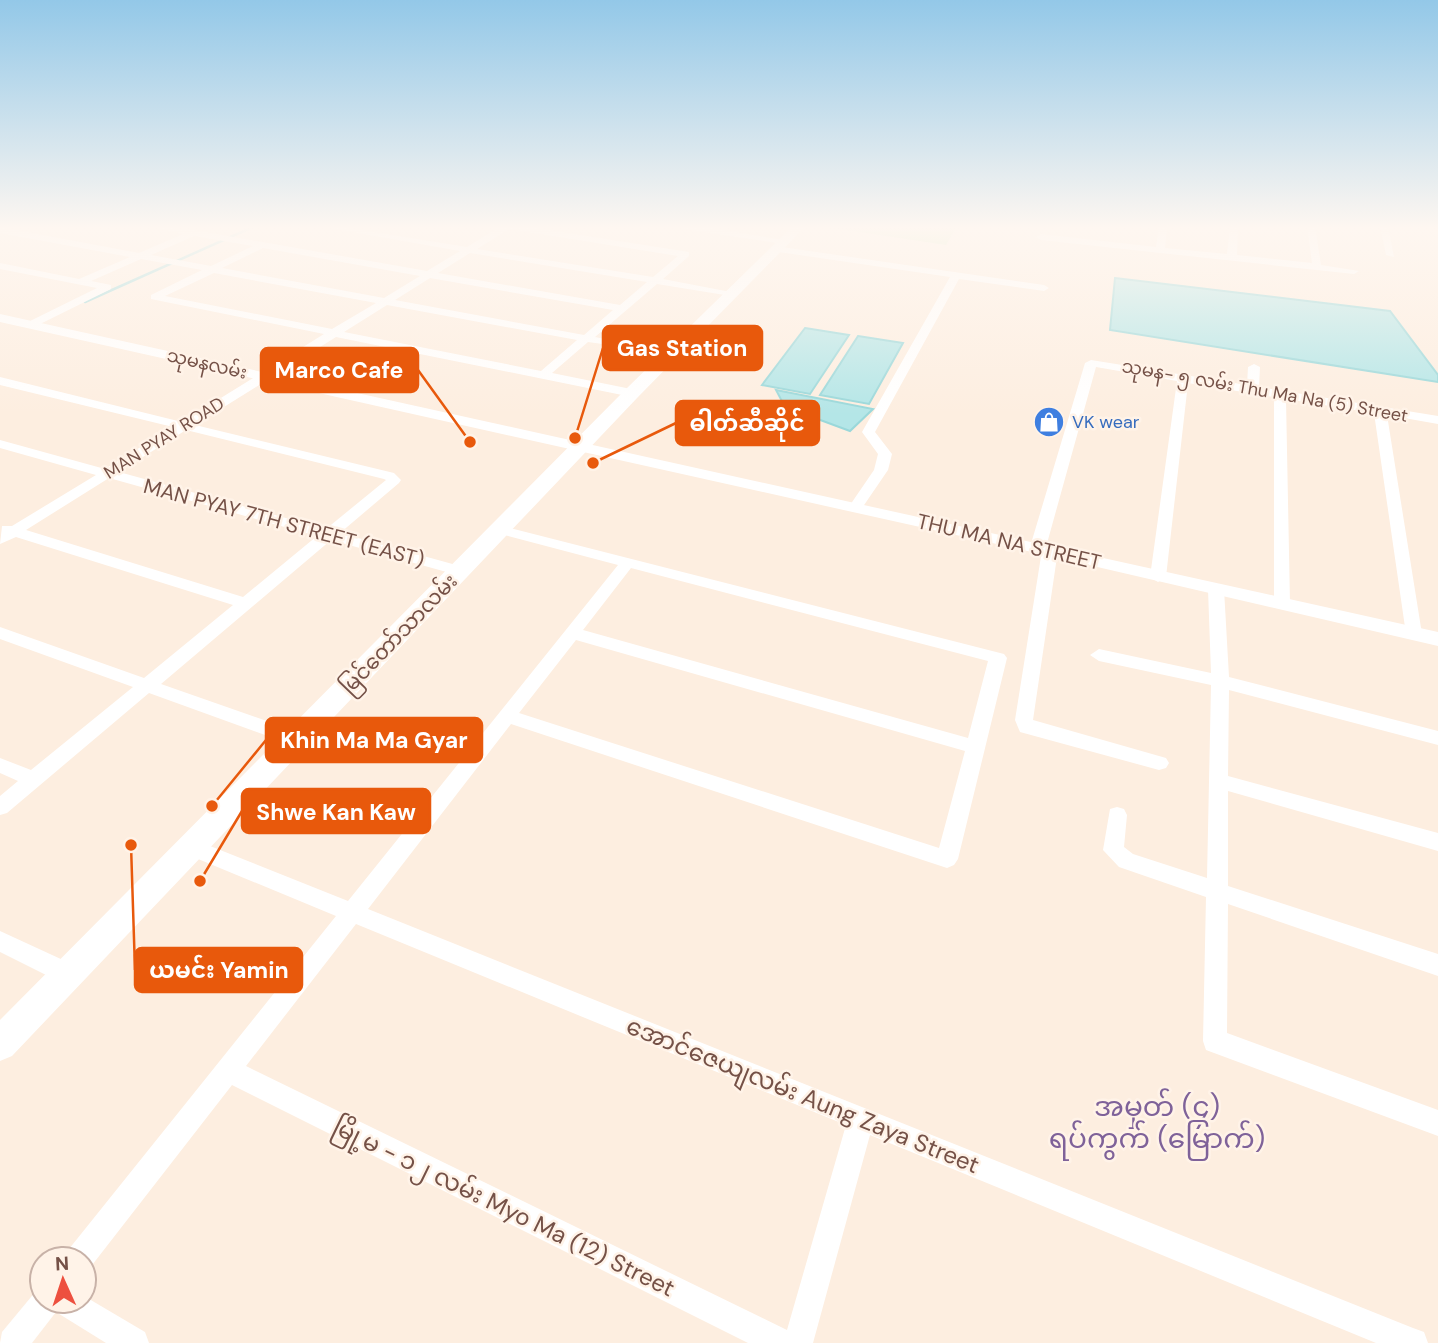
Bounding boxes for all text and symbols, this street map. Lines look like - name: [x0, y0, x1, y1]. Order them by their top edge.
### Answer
- callout: Gas Station: [603, 326, 762, 370]
- text: Gas Station: [617, 333, 747, 363]
- street label: သုမနလမ်း: [164, 342, 250, 388]
- callout: Marco Cafe: [261, 348, 418, 392]
- street label: သုမန- ၅ လမ်း Thu Ma Na (5) Street: [1120, 353, 1410, 431]
- text: Marco Cafe: [275, 355, 403, 385]
- street label: MAN PYAY ROAD: [99, 391, 229, 485]
- callout: ဓါတ်ဆီဆိုင်: [676, 401, 819, 445]
- shop icon: VK wear: [1032, 405, 1066, 439]
- text: ဓါတ်ဆီဆိုင်: [689, 407, 805, 442]
- place label: VK wear: [1072, 410, 1140, 434]
- street label: MAN PYAY 7TH STREET (EAST): [141, 472, 427, 574]
- street label: THU MA NA STREET: [914, 507, 1104, 577]
- street label: မြင်တော်သာလမ်း: [333, 566, 466, 702]
- callout: Khin Ma Ma Gyar: [266, 718, 482, 762]
- text: Khin Ma Ma Gyar: [280, 725, 468, 755]
- callout: Shwe Kan Kaw: [242, 789, 430, 833]
- text: Shwe Kan Kaw: [256, 797, 416, 827]
- callout: ယမင်း Yamin: [135, 948, 302, 992]
- text: ယမင်း Yamin: [149, 954, 289, 985]
- street label: အောင်ဇေယျလမ်း Aung Zaya Street: [620, 1010, 984, 1184]
- district label: အမှတ် (၄) ရပ်ကွက် (မြောက်): [1049, 1088, 1265, 1161]
- street label: မြို့မ - ၁၂ လမ်း Myo Ma (12) Street: [326, 1111, 680, 1307]
- north arrow: [28, 1245, 98, 1315]
- text: N: [55, 1251, 70, 1276]

